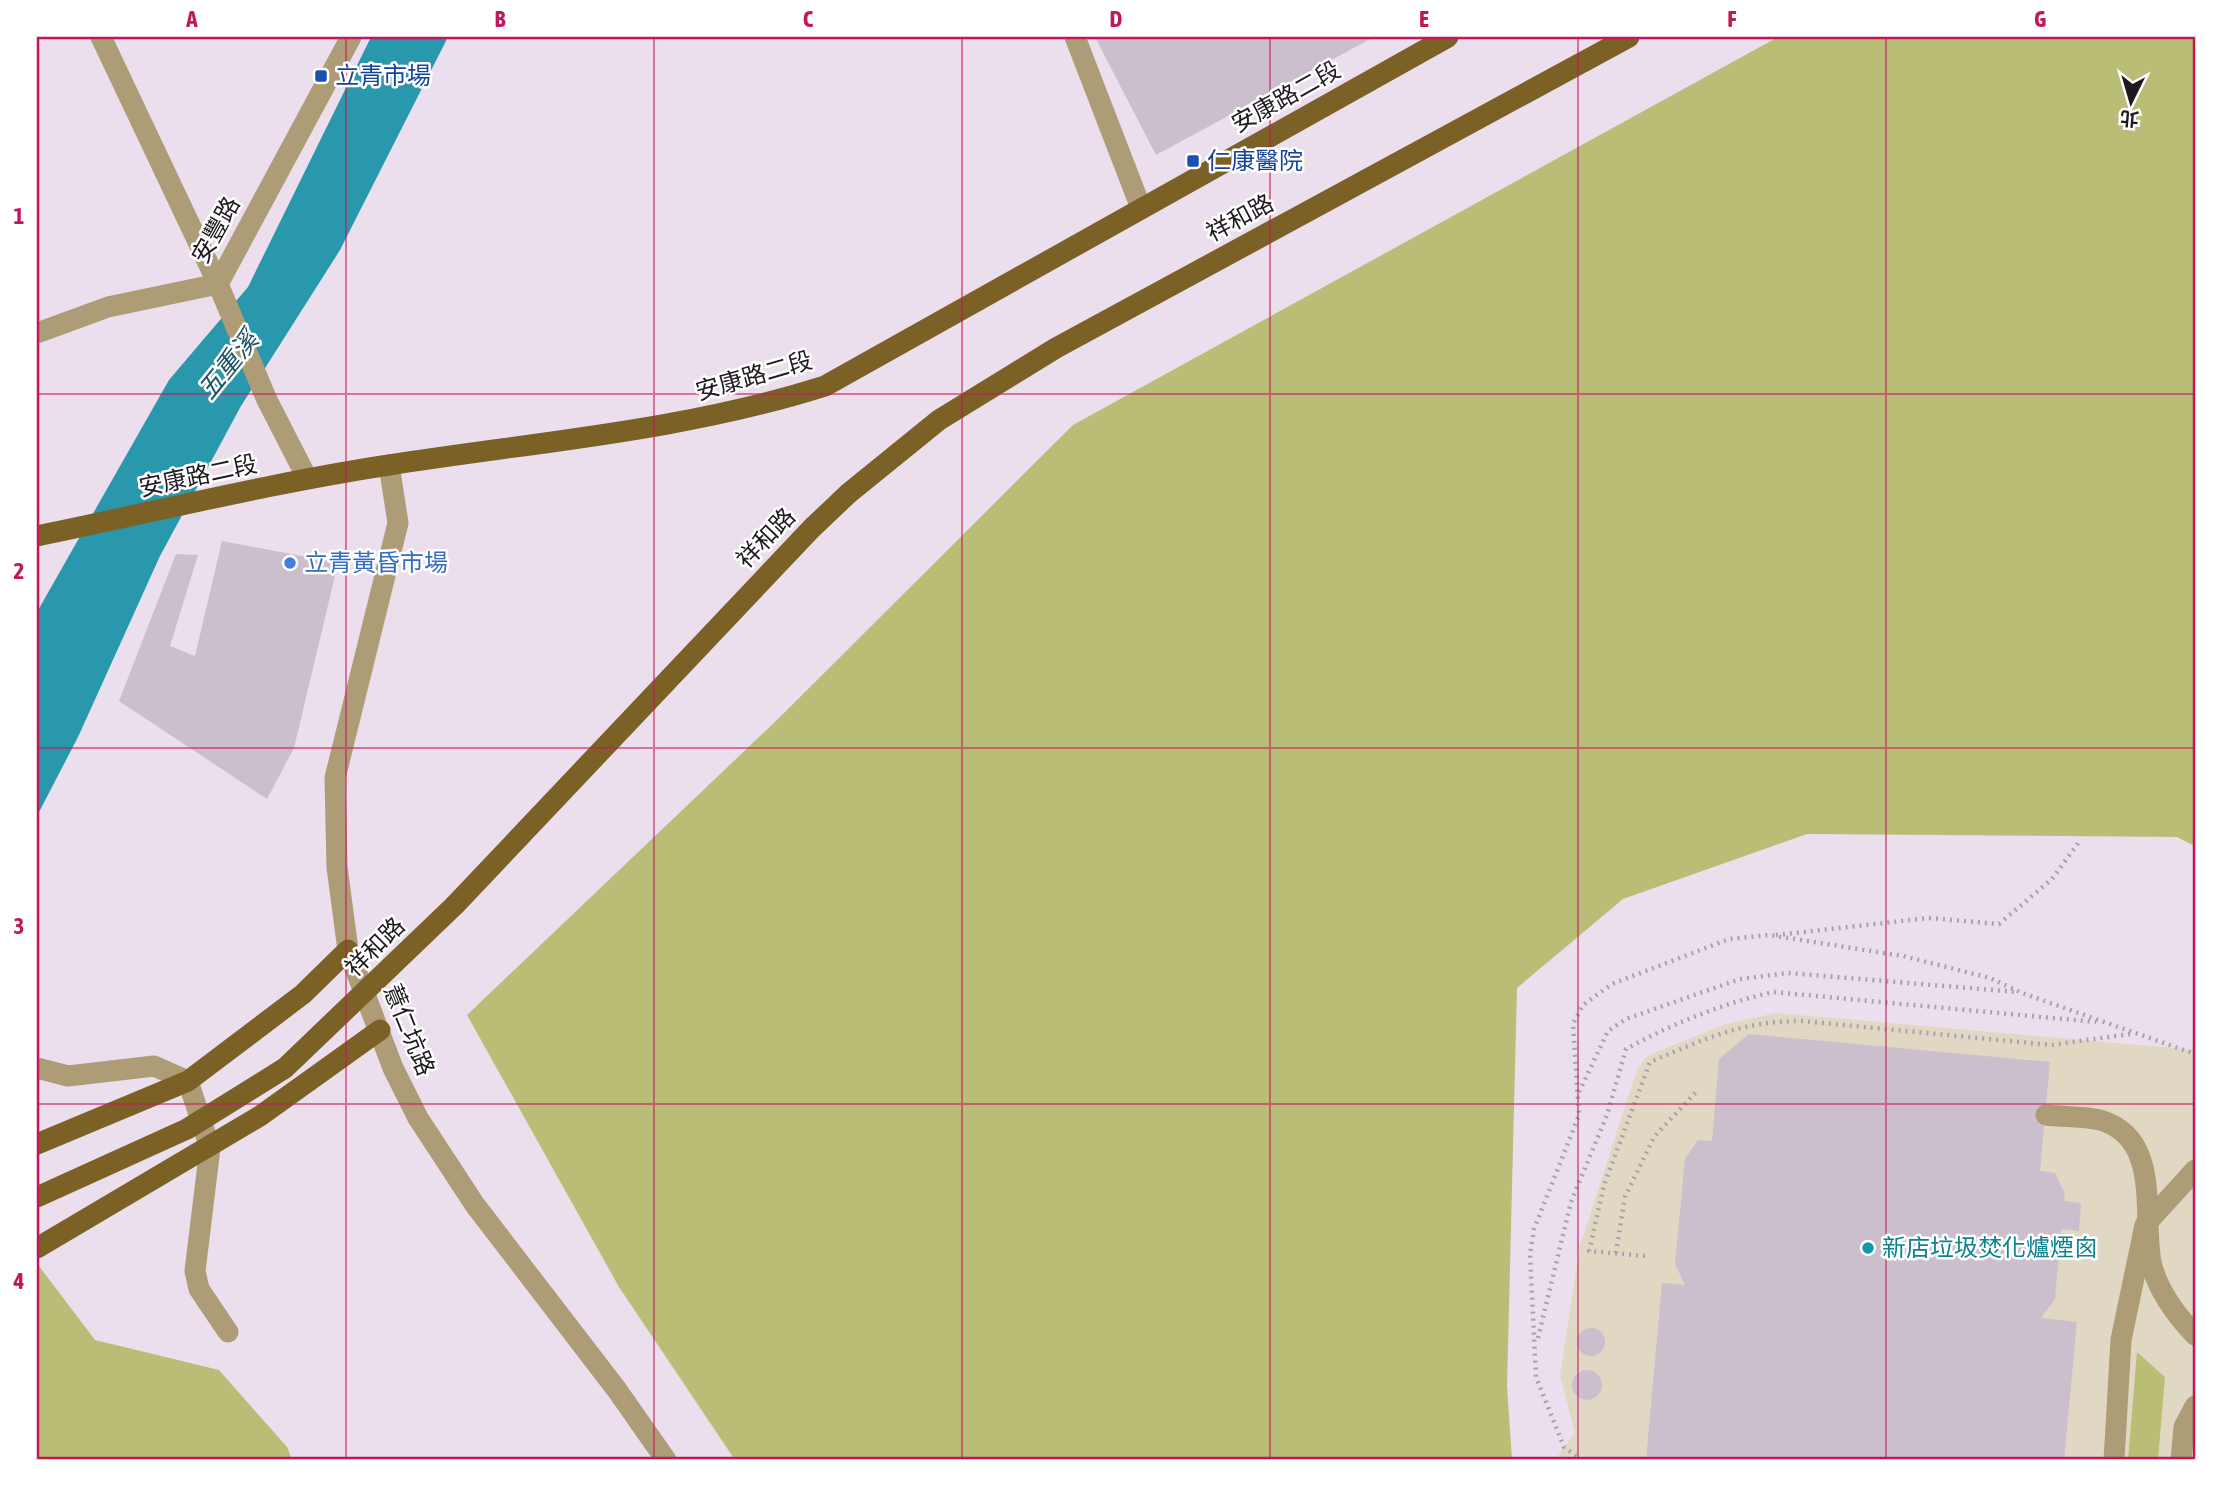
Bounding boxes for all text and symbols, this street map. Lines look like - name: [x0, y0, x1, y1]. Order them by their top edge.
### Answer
- text: A: [185, 6, 198, 32]
- text: B: [495, 6, 506, 32]
- text: C: [803, 6, 814, 32]
- text: D: [1110, 6, 1123, 32]
- text: E: [1419, 6, 1429, 32]
- text: F: [1727, 6, 1737, 32]
- text: G: [2034, 6, 2046, 32]
- street label: 安康路二段: [1227, 56, 1345, 137]
- place label: 立青市場: [335, 62, 431, 89]
- north arrow: [2096, 66, 2166, 136]
- marker: 立青市場: [313, 68, 329, 84]
- text: 北: [2119, 107, 2140, 131]
- place label: 仁康醫院: [1207, 147, 1303, 174]
- marker: 仁康醫院: [1185, 153, 1201, 169]
- street label: 祥和路: [1202, 189, 1278, 246]
- street label: 安豐路: [186, 192, 245, 268]
- text: 1: [14, 203, 25, 229]
- water label: 五重溪: [192, 322, 267, 405]
- street label: 安康路二段: [692, 346, 815, 405]
- street label: 安康路二段: [136, 450, 259, 501]
- street label: 祥和路: [731, 502, 800, 573]
- place label: 立青黃昏市場: [304, 549, 448, 576]
- marker: 立青黃昏市場: [282, 555, 298, 571]
- text: 2: [14, 558, 24, 584]
- street label: 祥和路: [340, 912, 410, 982]
- text: 3: [14, 913, 24, 939]
- street label: 薏仁坑路: [379, 980, 440, 1079]
- place label: 新店垃圾焚化爐煙囪: [1882, 1234, 2098, 1261]
- marker: 新店垃圾焚化爐煙囪: [1860, 1240, 1876, 1256]
- text: 4: [13, 1268, 25, 1294]

